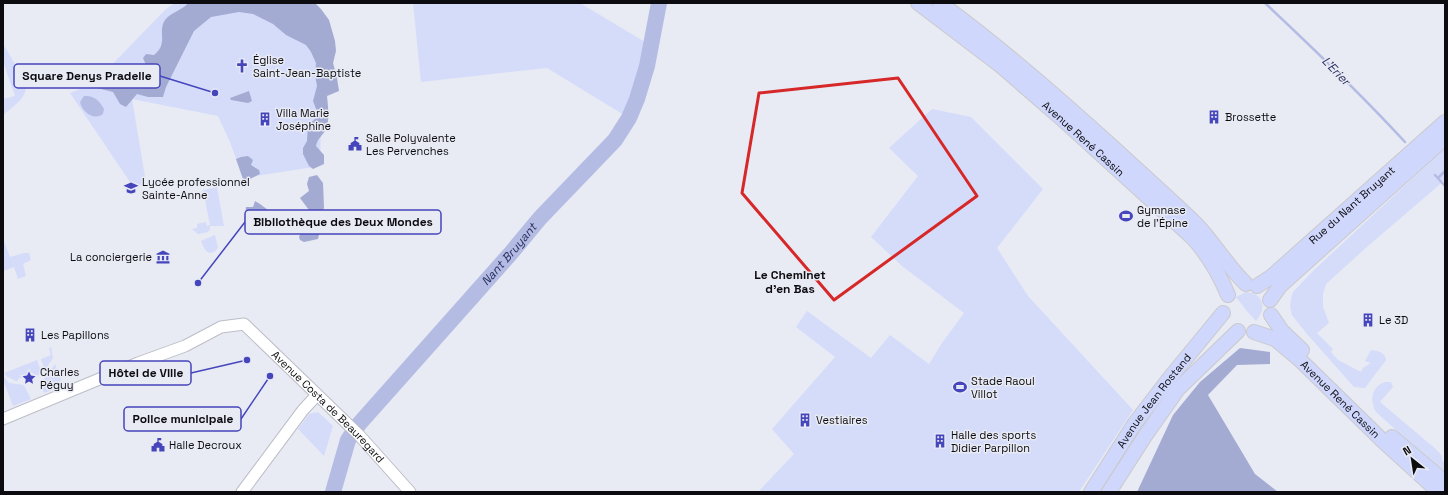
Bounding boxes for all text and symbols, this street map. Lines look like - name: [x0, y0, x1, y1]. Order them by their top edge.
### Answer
- place label: Église Saint-Jean-Baptiste: [253, 53, 361, 80]
- water label: L'Erier: [1318, 53, 1355, 90]
- church icon: Église Saint-Jean-Baptiste: [234, 58, 250, 74]
- callout: Square Denys Pradelle: [14, 64, 160, 88]
- text: Square Denys Pradelle: [22, 68, 152, 84]
- street label: Avenue René Cassin: [1039, 98, 1127, 179]
- place label: Villa Marie Joséphine: [276, 106, 331, 133]
- building icon: Brossette: [1206, 109, 1222, 125]
- place label: Brossette: [1225, 110, 1276, 124]
- building icon: Villa Marie Joséphine: [257, 111, 273, 127]
- place label: Salle Polyvalente Les Pervenches: [366, 131, 456, 158]
- public building icon: Salle Polyvalente Les Pervenches: [347, 136, 363, 152]
- street label: Rue du Nant Bruyant: [1306, 163, 1398, 247]
- place label: Lycée professionnel Sainte-Anne: [142, 175, 250, 202]
- school or university icon: Lycée professionnel Sainte-Anne: [123, 180, 139, 196]
- place label: Gymnase de l'Épine: [1137, 203, 1188, 230]
- sports icon: Gymnase de l'Épine: [1118, 208, 1134, 224]
- callout: Bibliothèque des Deux Mondes: [245, 210, 441, 234]
- text: Bibliothèque des Deux Mondes: [253, 214, 433, 230]
- water label: Nant Bruyant: [478, 219, 541, 289]
- museum icon: La conciergerie: [155, 249, 171, 265]
- place label: La conciergerie: [70, 250, 152, 264]
- district label: Le Cheminet d'en Bas: [754, 267, 826, 297]
- building icon: Le 3D: [1360, 312, 1376, 328]
- place label: Le 3D: [1379, 313, 1408, 327]
- building icon: Les Papillons: [22, 327, 38, 343]
- place label: Les Papillons: [41, 328, 110, 342]
- street label: Avenue Costa de Beauregard: [269, 348, 387, 466]
- street label: Avenue Jean Rostand: [1114, 350, 1194, 451]
- street label: Avenue René Cassin: [1298, 357, 1383, 441]
- callout: Hôtel de Ville: [100, 361, 191, 385]
- place label: Charles Péguy: [40, 365, 79, 392]
- text: Hôtel de Ville: [109, 365, 183, 381]
- place icon: Charles Péguy: [21, 370, 37, 386]
- place label: Stade Raoul Villot: [971, 374, 1035, 401]
- sports icon: Stade Raoul Villot: [952, 379, 968, 395]
- callout: Police municipale: [124, 407, 241, 431]
- text: Police municipale: [133, 411, 234, 427]
- building icon: Vestiaires: [797, 412, 813, 428]
- place label: Vestiaires: [816, 413, 868, 427]
- place label: Halle des sports Didier Parpillon: [951, 428, 1036, 455]
- building icon: Halle des sports Didier Parpillon: [932, 433, 948, 449]
- public building icon: Halle Decroux: [150, 437, 166, 453]
- place label: Halle Decroux: [169, 438, 242, 452]
- north arrow: [1392, 439, 1432, 479]
- text: N: [1400, 442, 1414, 458]

